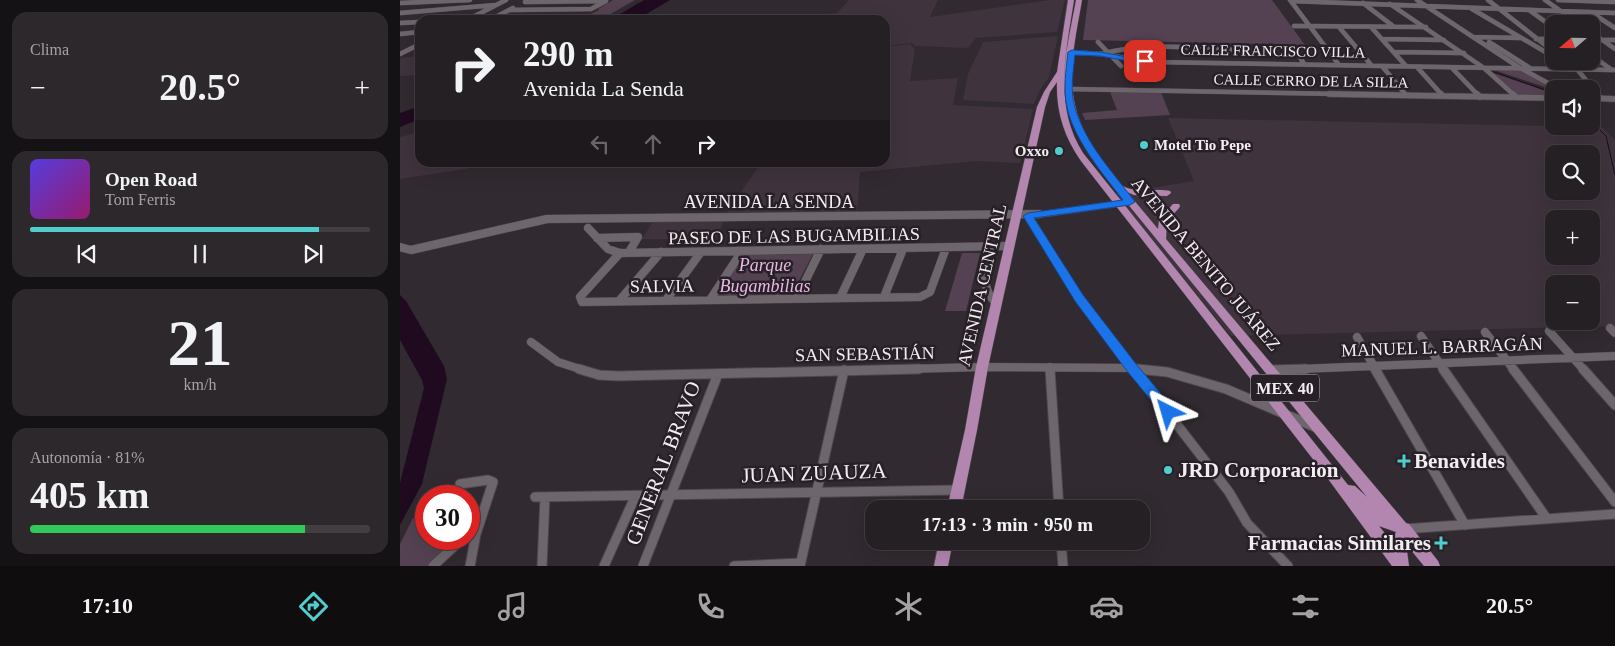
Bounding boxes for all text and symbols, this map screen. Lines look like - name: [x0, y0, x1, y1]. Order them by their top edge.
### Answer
- north arrow: [1545, 15, 1600, 70]
- map controls: [1545, 15, 1600, 330]
- icon: right: [440, 35, 505, 100]
- text: 290 m: [523, 35, 613, 74]
- pin: [1124, 40, 1166, 82]
- text: Clima: [30, 41, 69, 58]
- street label: CALLE FRANCISCO VILLA: [1181, 41, 1366, 61]
- icon: arrive: [1131, 47, 1159, 75]
- text: 20.5°: [159, 66, 241, 108]
- street label: CALLE CERRO DE LA SILLA: [1213, 71, 1409, 91]
- text: −: [30, 72, 46, 103]
- text: +: [354, 72, 370, 103]
- text: Avenida La Senda: [523, 76, 684, 101]
- button: sound: [1545, 80, 1600, 135]
- icon: left: [586, 130, 614, 158]
- icon: ahead: [639, 130, 667, 158]
- icon: right: [692, 130, 720, 158]
- place label: Motel Tio Pepe: [1154, 137, 1251, 153]
- marker: Motel Tio Pepe: [1138, 139, 1150, 151]
- place label: Oxxo: [1015, 143, 1049, 159]
- marker: Oxxo: [1053, 145, 1065, 157]
- button: search: [1545, 145, 1600, 200]
- text: Open Road: [105, 169, 197, 190]
- street label: AVENIDA BENITO JUÁREZ: [1128, 173, 1285, 355]
- text: Tom Ferris: [105, 191, 175, 208]
- street label: AVENIDA LA SENDA: [684, 192, 854, 212]
- street label: AVENIDA CENTRAL: [954, 202, 1010, 368]
- button: +: [1545, 210, 1600, 265]
- street label: PASEO DE LAS BUGAMBILIAS: [668, 224, 920, 248]
- icon: previous: [73, 240, 101, 268]
- icon: pause: [186, 240, 214, 268]
- icon: next: [299, 240, 327, 268]
- park label: Parque Bugambilias: [719, 255, 811, 296]
- street label: SALVIA: [630, 275, 694, 297]
- button: −: [1545, 275, 1600, 330]
- text: 21: [168, 307, 233, 379]
- street label: MANUEL L. BARRAGÁN: [1341, 332, 1543, 361]
- street label: SAN SEBASTIÁN: [795, 342, 935, 365]
- road number: MEX 40: [1251, 374, 1319, 402]
- text: km/h: [184, 376, 216, 393]
- street label: GENERAL BRAVO: [621, 378, 705, 548]
- position arrow: [1141, 385, 1193, 437]
- text: Autonomía · 81%: [30, 449, 145, 466]
- place label: Benavides: [1414, 449, 1505, 473]
- marker: Benavides: [1398, 455, 1410, 467]
- street label: JUAN ZUAUZA: [741, 458, 888, 488]
- place label: JRD Corporacion: [1178, 458, 1339, 482]
- marker: JRD Corporacion: [1162, 464, 1174, 476]
- text: 405 km: [30, 474, 149, 516]
- speed limit sign: 30: [415, 485, 480, 550]
- text: 17:13 · 3 min · 950 m: [922, 514, 1093, 535]
- place label: Farmacias Similares: [1248, 531, 1431, 555]
- marker: Farmacias Similares: [1435, 537, 1447, 549]
- icon: directions: [296, 589, 331, 624]
- icon: music: [495, 589, 530, 624]
- icon: phone: [693, 589, 728, 624]
- icon: climate: [891, 589, 926, 624]
- icon: car: [1089, 589, 1124, 624]
- icon: filters: [1288, 589, 1323, 624]
- text: 17:10: [82, 593, 133, 618]
- text: 20.5°: [1486, 593, 1533, 618]

